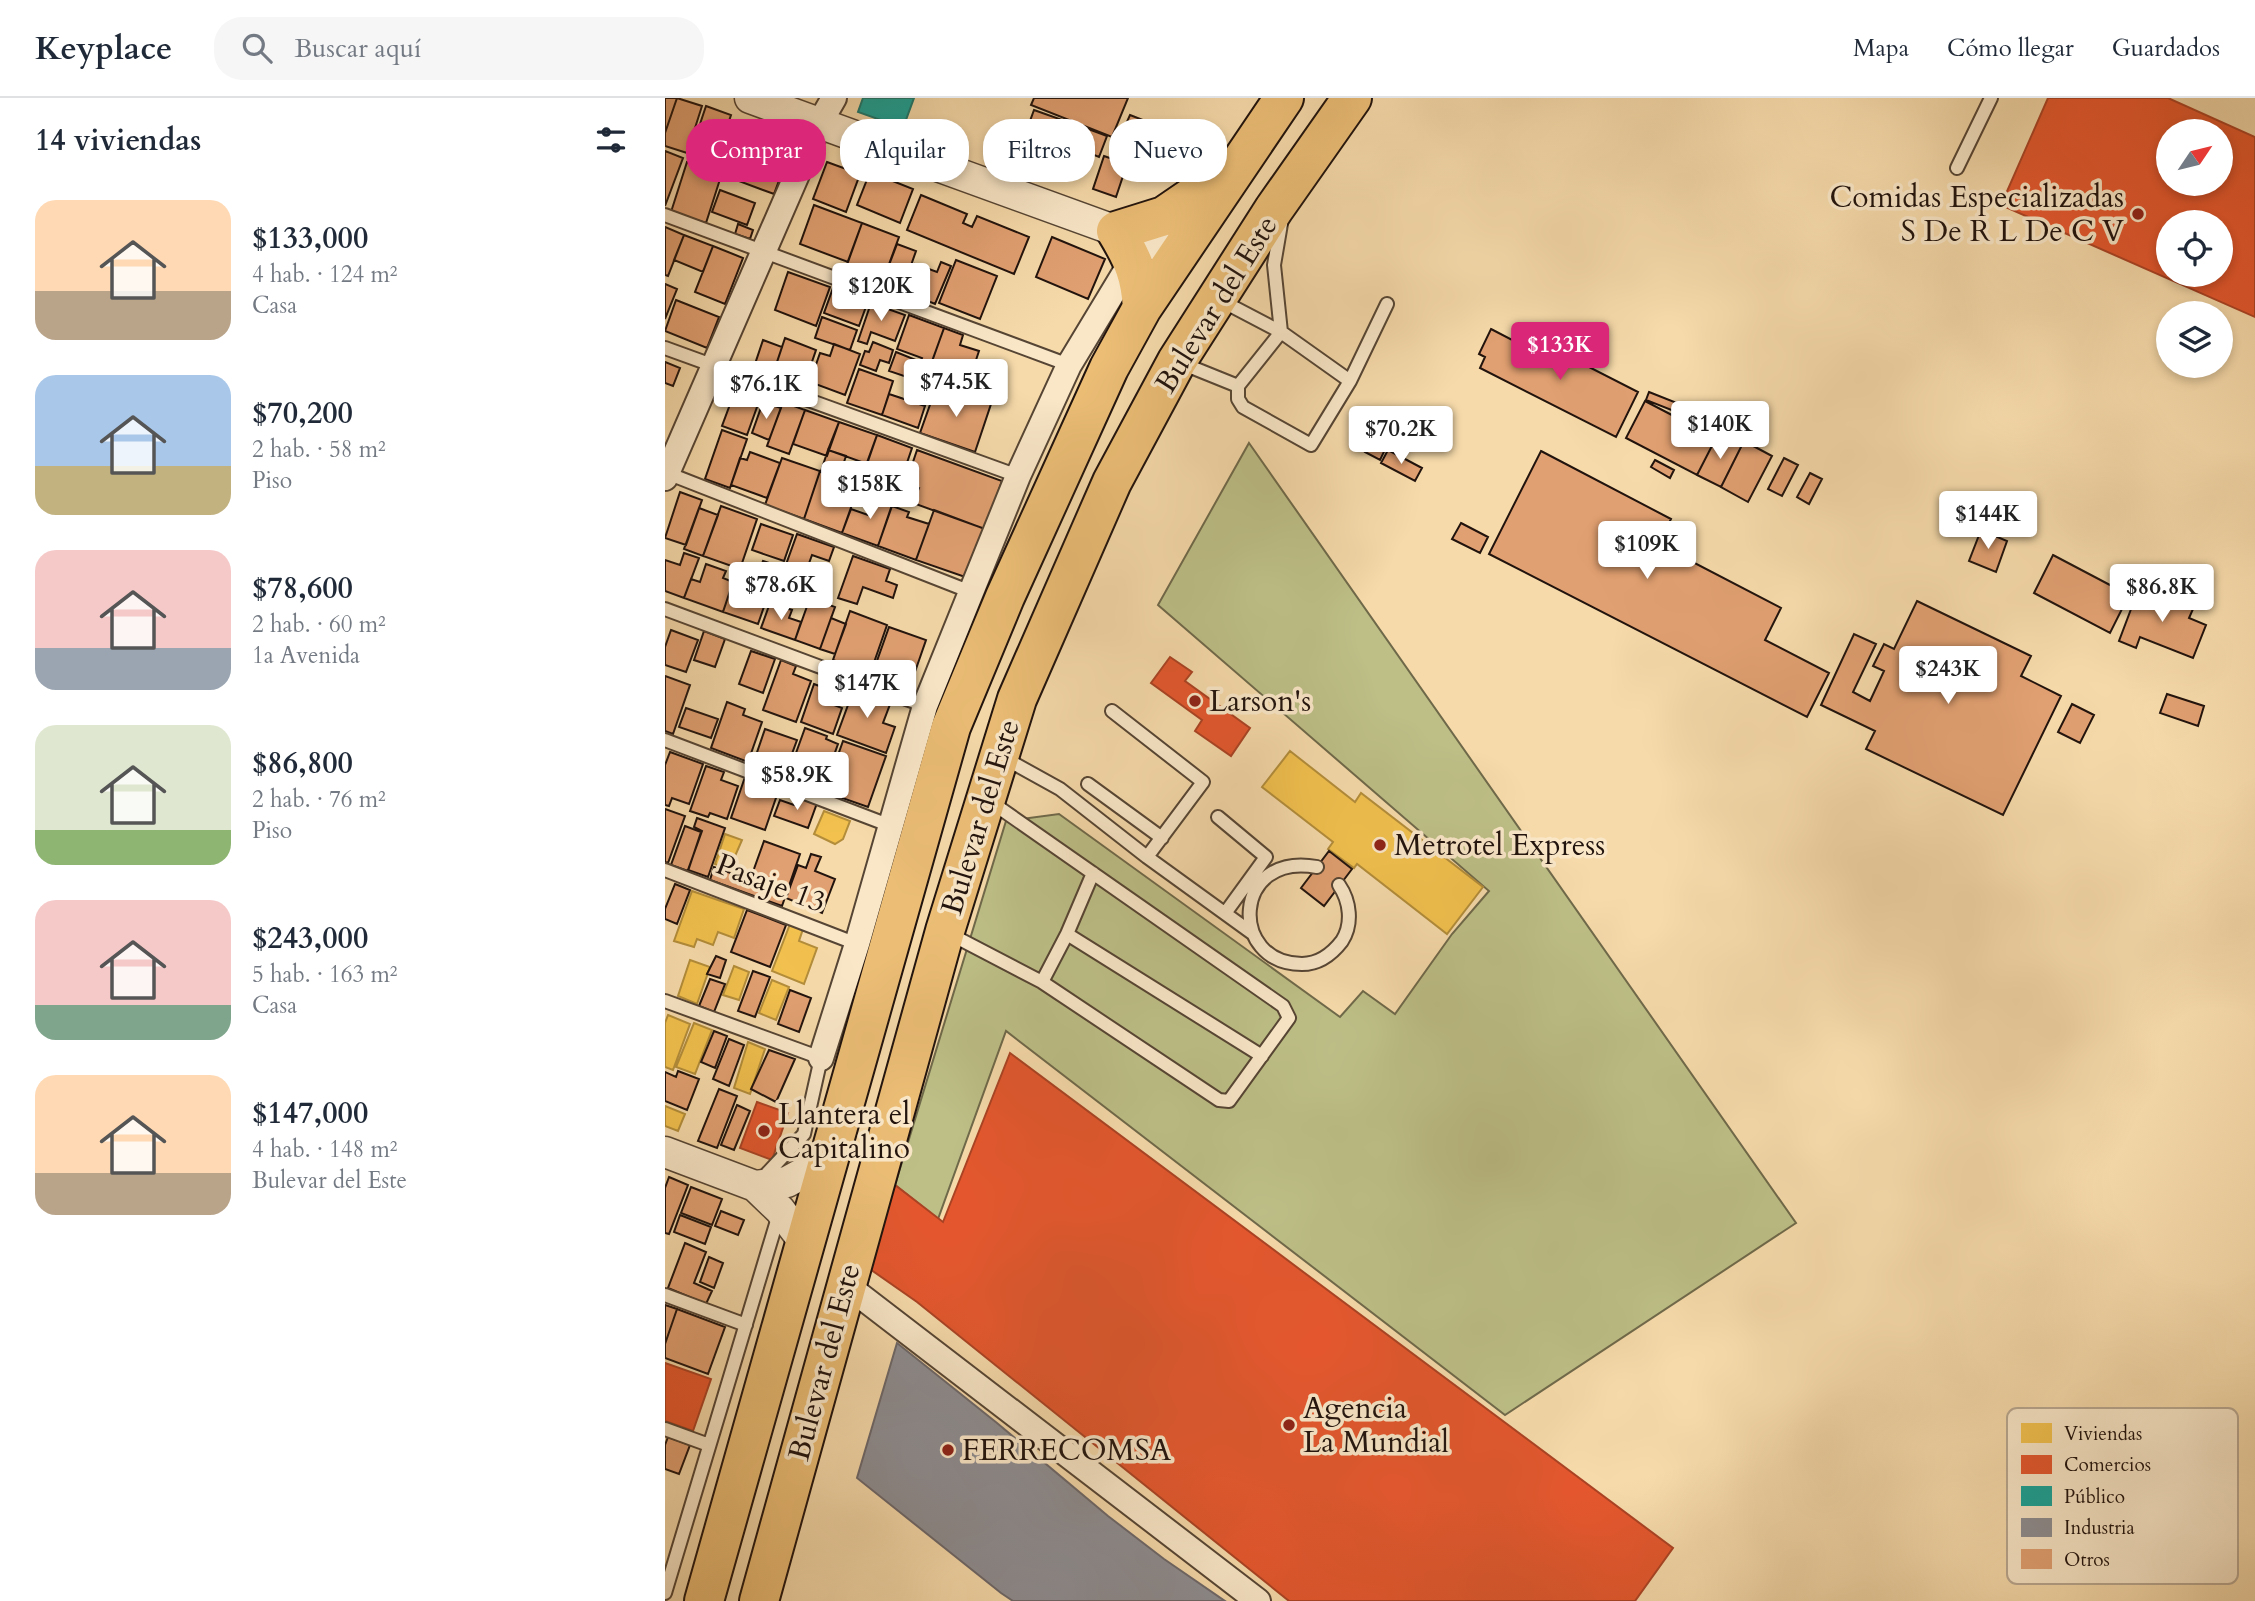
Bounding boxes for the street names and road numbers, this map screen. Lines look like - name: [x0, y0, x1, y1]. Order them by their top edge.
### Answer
- street label: Bulevar del Este: [1145, 208, 1287, 401]
- street label: Bulevar del Este: [931, 714, 1030, 920]
- street label: Pasaje 13: [710, 844, 832, 923]
- street label: Bulevar del Este: [779, 1259, 870, 1465]

